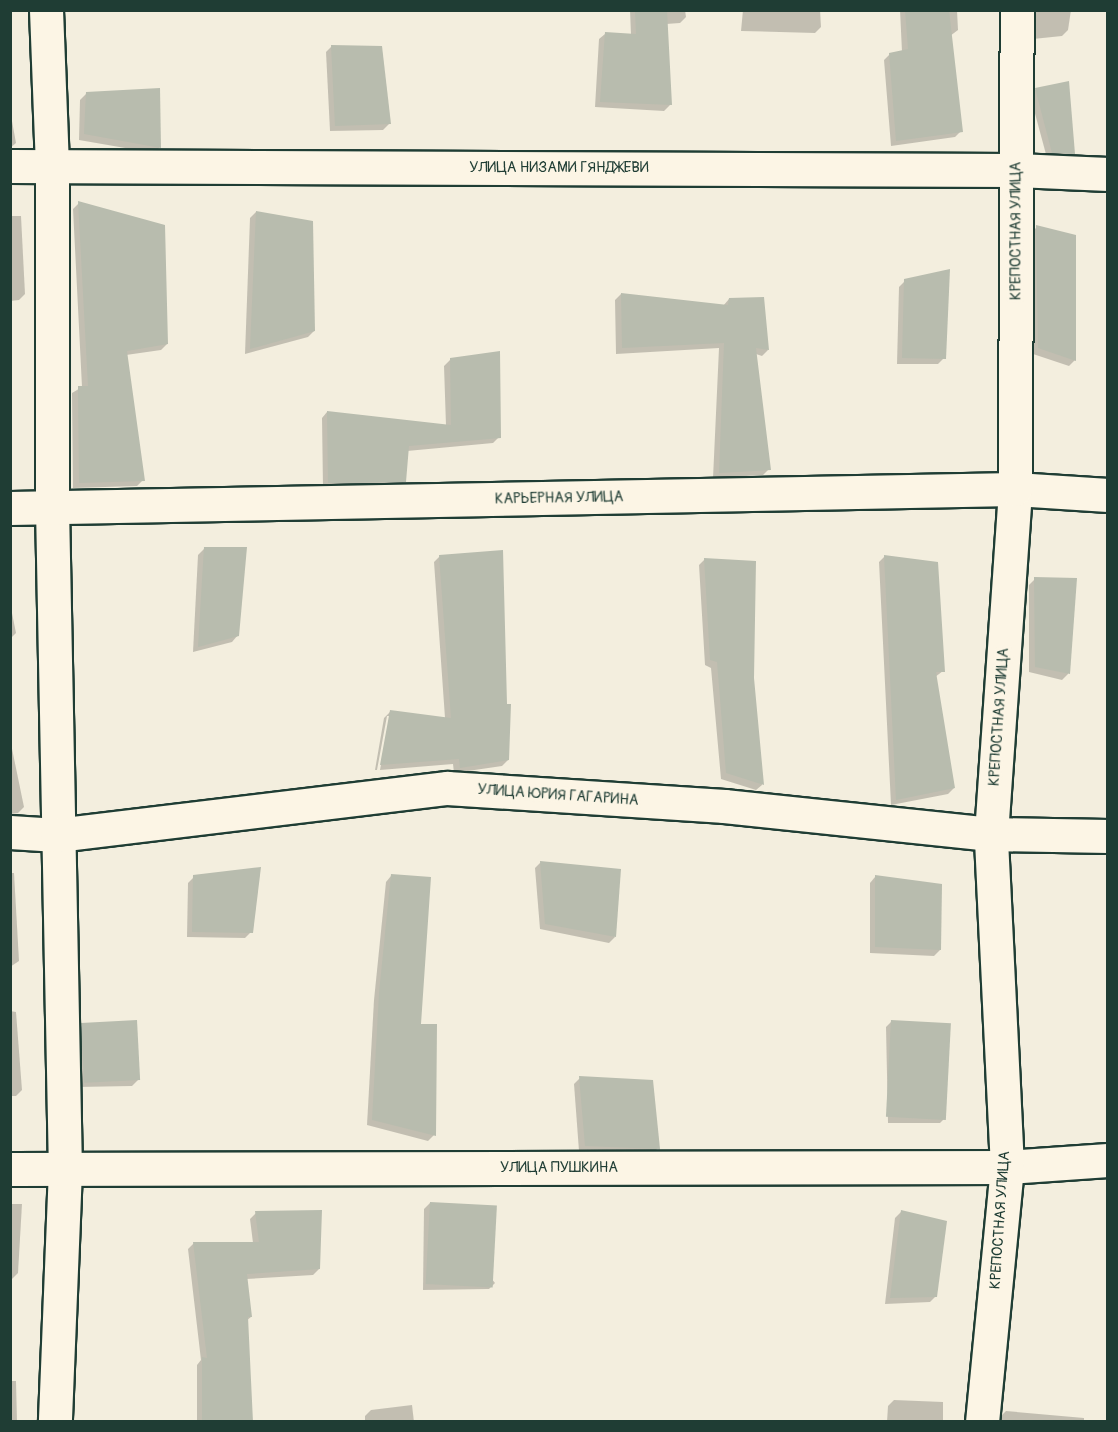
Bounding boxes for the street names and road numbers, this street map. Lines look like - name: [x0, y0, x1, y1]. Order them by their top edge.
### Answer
- street label: УЛИЦА НИЗАМИ ГЯНДЖЕВИ: [469, 159, 649, 177]
- street label: КРЕПОСТНАЯ УЛИЦА: [1007, 162, 1025, 300]
- street label: КАРЬЕРНАЯ УЛИЦА: [495, 488, 623, 508]
- street label: КРЕПОСТНАЯ УЛИЦА: [985, 647, 1013, 787]
- street label: УЛИЦА ЮРИЯ ГАГАРИНА: [477, 780, 639, 810]
- street label: КРЕПОСТНАЯ УЛИЦА: [986, 1150, 1014, 1290]
- street label: УЛИЦА ПУШКИНА: [500, 1159, 618, 1177]

